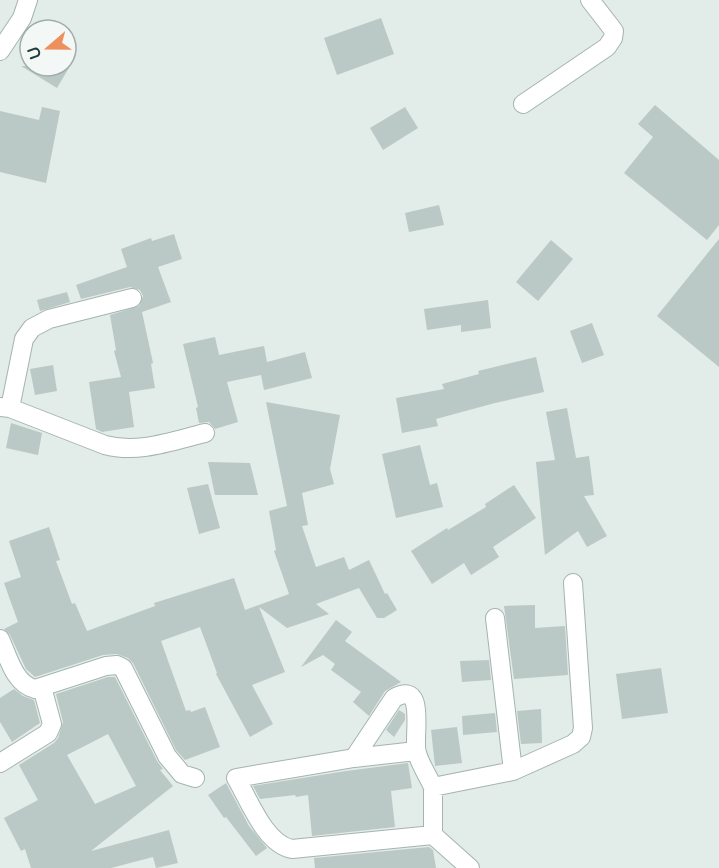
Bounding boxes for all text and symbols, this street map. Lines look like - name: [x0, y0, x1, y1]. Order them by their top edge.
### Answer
- north arrow: [18, 18, 78, 78]
- text: U: [23, 44, 46, 62]

